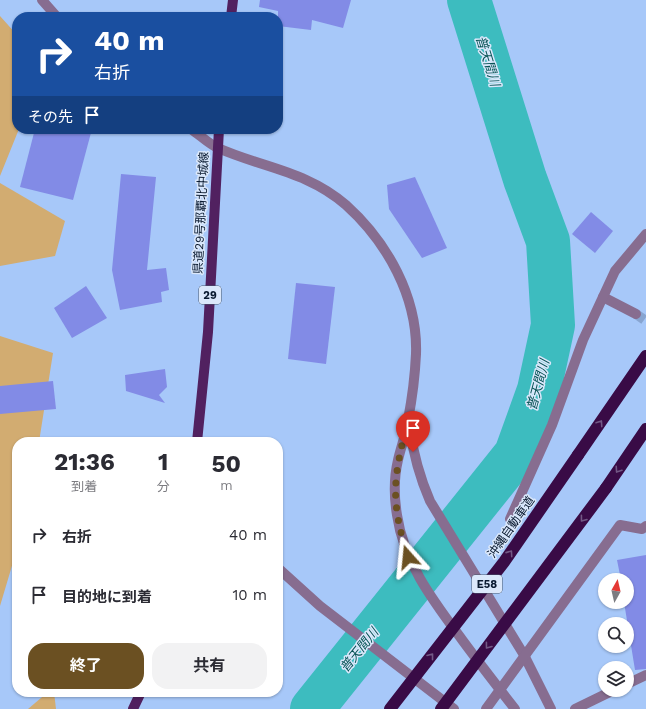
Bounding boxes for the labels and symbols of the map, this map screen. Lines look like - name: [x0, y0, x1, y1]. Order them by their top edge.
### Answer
- water label: 普天間川: [473, 34, 503, 90]
- street label: 県道29号那覇北中城線: [191, 152, 211, 274]
- road number: 29: [199, 286, 221, 304]
- water label: 普天間川: [524, 356, 552, 412]
- pin: [396, 411, 430, 452]
- one-way arrow: [595, 420, 603, 427]
- one-way arrow: [615, 466, 623, 473]
- street label: 沖縄自動車道: [485, 493, 537, 561]
- one-way arrow: [580, 515, 588, 522]
- position arrow: [387, 536, 429, 578]
- one-way arrow: [505, 550, 513, 557]
- north arrow: [598, 573, 634, 609]
- road number: E58: [472, 575, 502, 593]
- water label: 普天間川: [337, 624, 382, 675]
- one-way arrow: [486, 641, 493, 648]
- one-way arrow: [426, 654, 433, 661]

